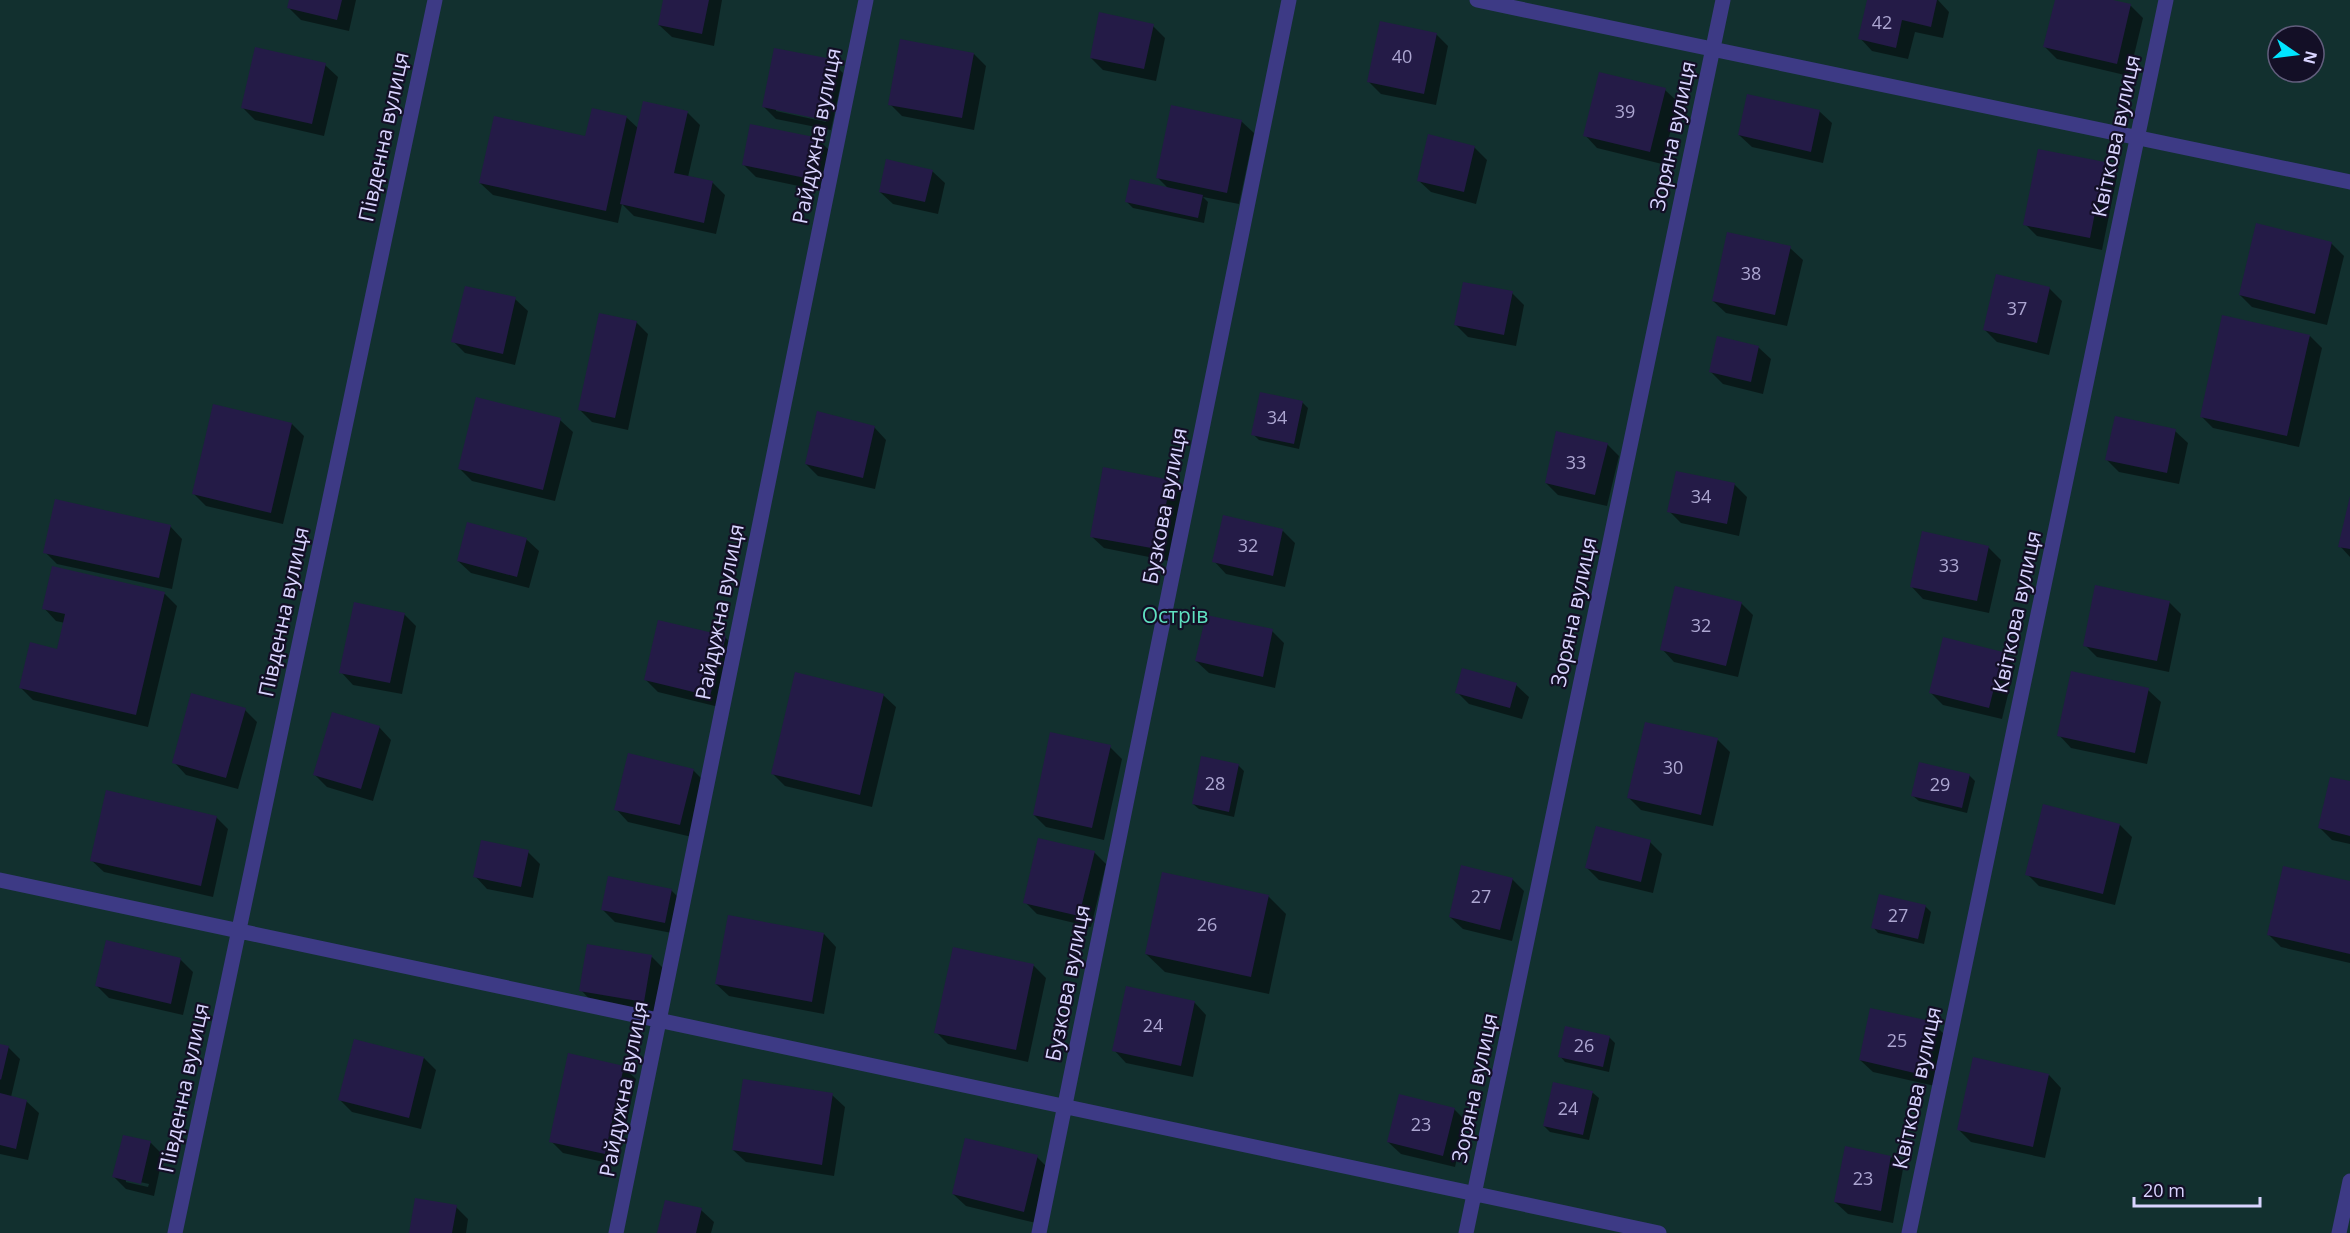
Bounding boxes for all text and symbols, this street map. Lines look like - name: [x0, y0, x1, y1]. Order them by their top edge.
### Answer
- house number: 42: [1872, 10, 1892, 34]
- north arrow: [2266, 24, 2326, 84]
- house number: 40: [1392, 44, 1412, 68]
- street label: Райдужна вулиця: [785, 45, 847, 226]
- street label: Південна вулиця: [351, 49, 415, 224]
- text: N: [2298, 49, 2323, 67]
- street label: Квіткова вулиця: [2084, 52, 2146, 220]
- street label: Зоряна вулиця: [1642, 58, 1702, 213]
- house number: 39: [1615, 99, 1635, 123]
- house number: 38: [1741, 261, 1761, 285]
- house number: 37: [2007, 296, 2027, 320]
- house number: 34: [1267, 405, 1287, 429]
- street label: Бузкова вулиця: [1135, 425, 1193, 586]
- house number: 33: [1566, 450, 1586, 474]
- house number: 34: [1691, 484, 1711, 508]
- street label: Райдужна вулиця: [688, 521, 750, 702]
- street label: Південна вулиця: [251, 524, 315, 699]
- street label: Квіткова вулиця: [1985, 528, 2047, 696]
- house number: 32: [1238, 533, 1258, 557]
- street label: Зоряна вулиця: [1543, 534, 1603, 689]
- house number: 33: [1939, 553, 1959, 577]
- park label: Острів: [1142, 601, 1208, 629]
- house number: 32: [1691, 613, 1711, 637]
- house number: 30: [1663, 755, 1683, 779]
- house number: 28: [1205, 771, 1225, 795]
- house number: 29: [1930, 772, 1950, 796]
- house number: 27: [1471, 884, 1491, 908]
- street label: Бузкова вулиця: [1038, 902, 1096, 1063]
- house number: 27: [1888, 903, 1908, 927]
- house number: 26: [1197, 912, 1217, 936]
- street label: Райдужна вулиця: [592, 998, 654, 1179]
- street label: Південна вулиця: [151, 1000, 215, 1175]
- street label: Квіткова вулиця: [1885, 1004, 1947, 1172]
- street label: Зоряна вулиця: [1444, 1010, 1504, 1165]
- house number: 24: [1143, 1013, 1163, 1037]
- house number: 25: [1887, 1028, 1907, 1052]
- house number: 26: [1574, 1033, 1594, 1057]
- house number: 24: [1558, 1096, 1578, 1120]
- house number: 23: [1411, 1112, 1431, 1136]
- house number: 23: [1853, 1166, 1873, 1190]
- scale bar: [2134, 1170, 2260, 1208]
- text: 20 m: [2143, 1178, 2185, 1202]

